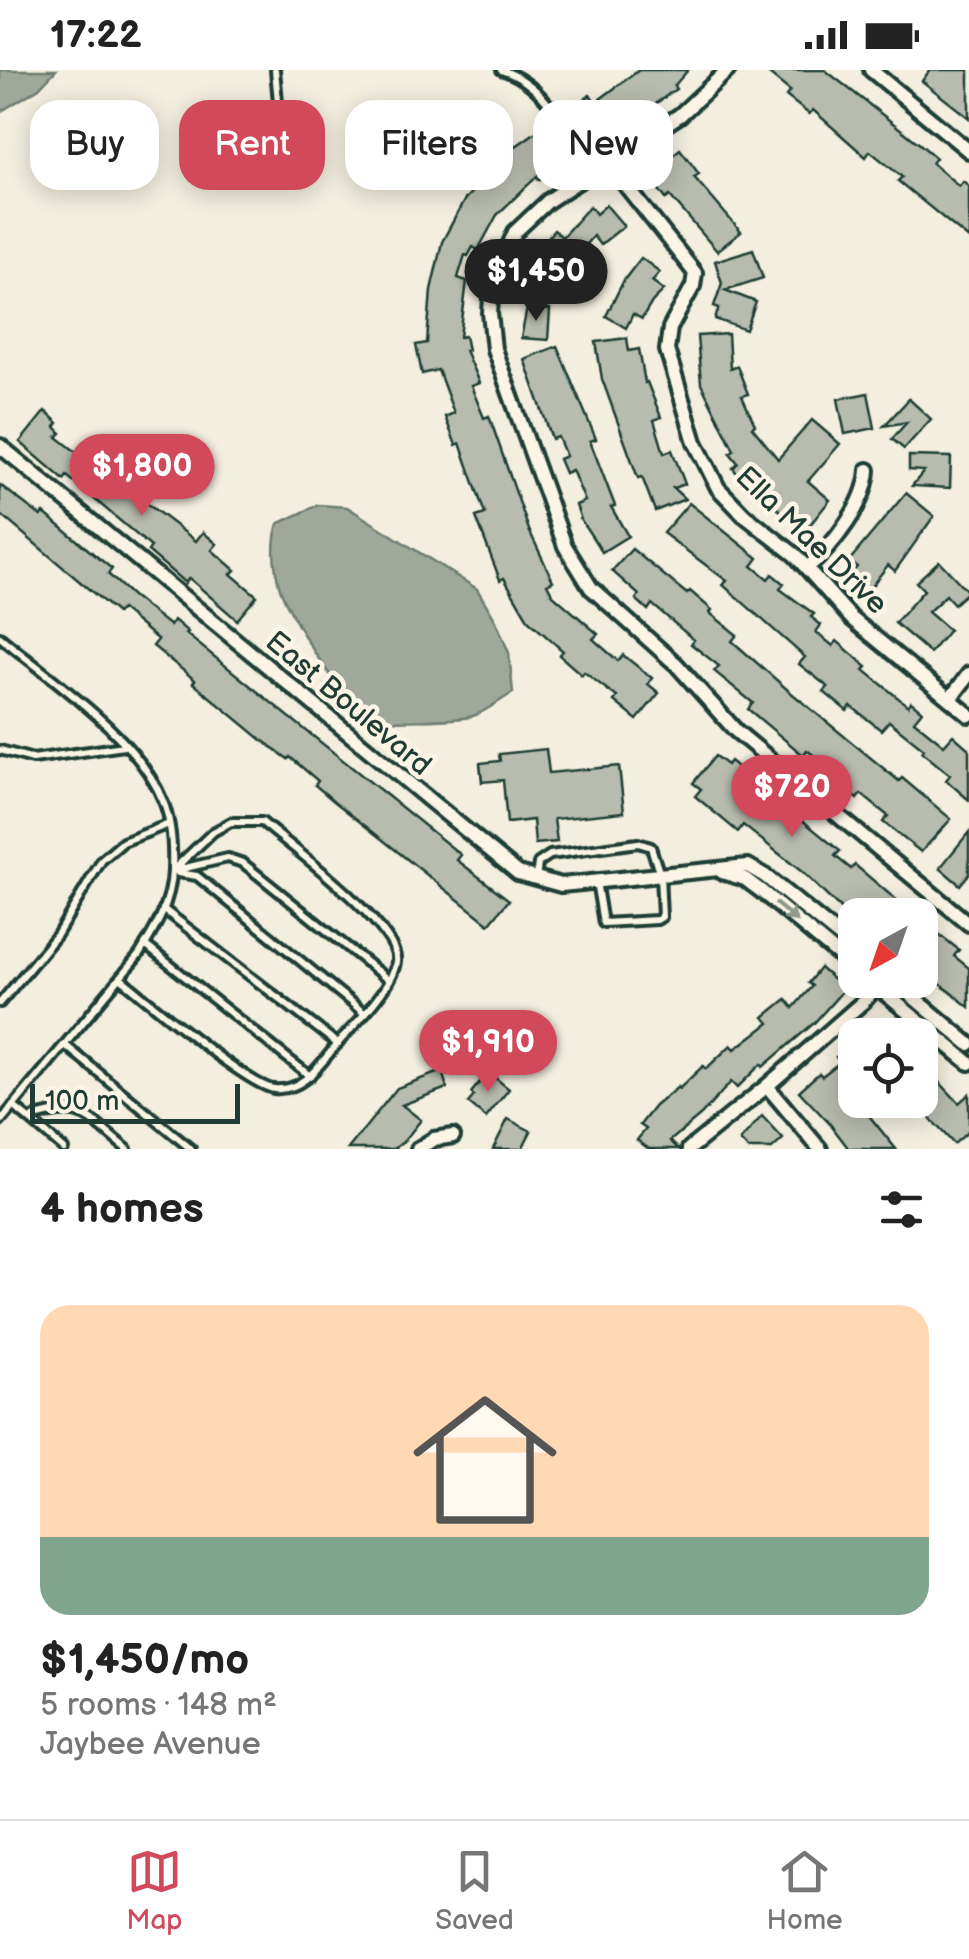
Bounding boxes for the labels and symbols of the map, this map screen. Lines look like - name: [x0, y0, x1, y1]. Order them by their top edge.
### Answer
- pin: $1,450: [455, 239, 617, 324]
- pin: $1,800: [61, 434, 223, 519]
- street label: Ella Mae Drive: [728, 459, 895, 622]
- street label: East Boulevard: [258, 624, 439, 784]
- pin: $720: [733, 755, 851, 840]
- north arrow: [838, 898, 938, 998]
- one-way arrow: [773, 900, 798, 922]
- pin: $1,910: [407, 1010, 569, 1095]
- scale bar: [30, 1079, 240, 1124]

